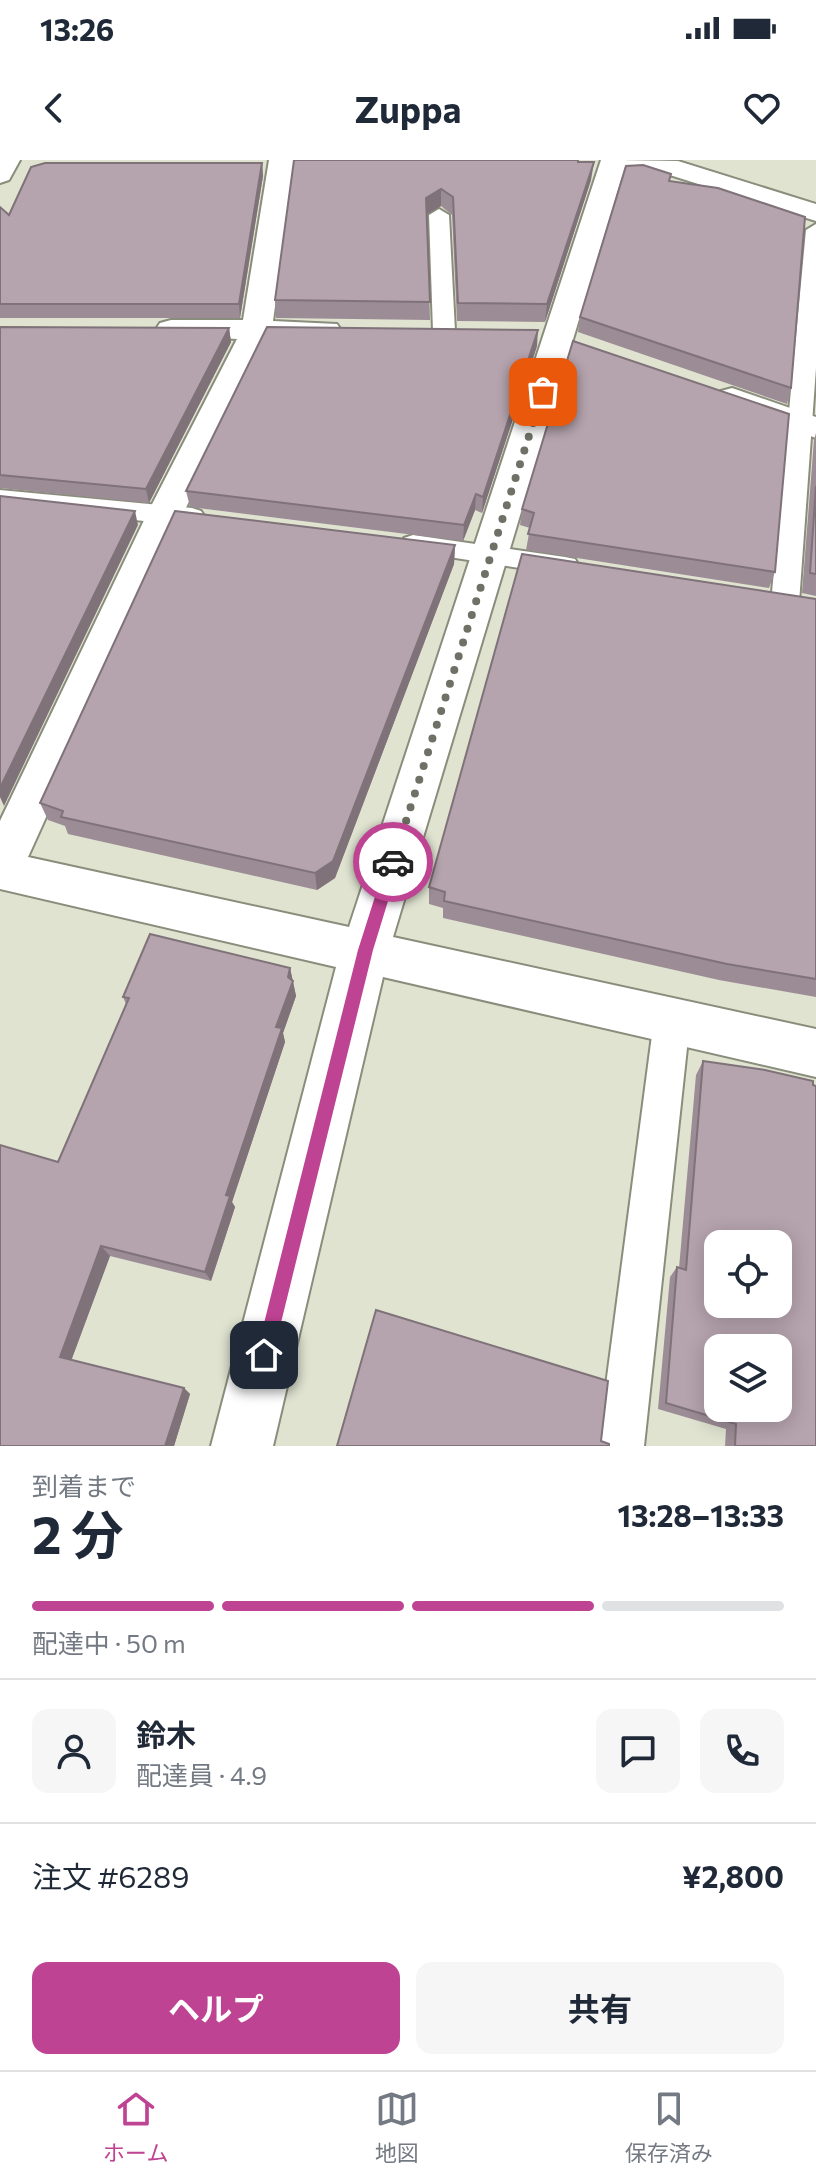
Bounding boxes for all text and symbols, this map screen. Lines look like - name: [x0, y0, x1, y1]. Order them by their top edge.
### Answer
- text: 13:26: [40, 10, 114, 47]
- icon: back: [32, 86, 76, 130]
- text: Zuppa: [355, 86, 461, 130]
- icon: heart: [740, 86, 784, 130]
- pin: [509, 358, 577, 426]
- icon: bag: [521, 370, 565, 414]
- courier: [353, 822, 433, 902]
- icon: car: [371, 840, 415, 884]
- map controls: [704, 1230, 792, 1422]
- button: locate: [704, 1230, 792, 1318]
- pin: [230, 1321, 298, 1389]
- icon: home: [242, 1333, 286, 1377]
- button: layers: [704, 1334, 792, 1422]
- text: 到着まで: [32, 1470, 136, 1501]
- text: 13:28–13:33: [617, 1496, 784, 1533]
- text: 2 分: [32, 1501, 124, 1565]
- text: 配達中 · 50 m: [32, 1627, 186, 1658]
- button: person: [32, 1709, 116, 1793]
- button: chat: [596, 1709, 680, 1793]
- button: phone: [700, 1709, 784, 1793]
- text: 鈴木: [136, 1715, 196, 1752]
- text: 配達員 · 4.9: [136, 1759, 267, 1790]
- text: 注文 #6289: [32, 1857, 189, 1894]
- text: ¥2,800: [682, 1857, 784, 1894]
- button: ヘルプ: [32, 1962, 400, 2054]
- button: 共有: [416, 1962, 784, 2054]
- tab: ホーム: [103, 2087, 168, 2167]
- tab: 地図: [375, 2087, 419, 2167]
- tab: 保存済み: [625, 2087, 713, 2167]

